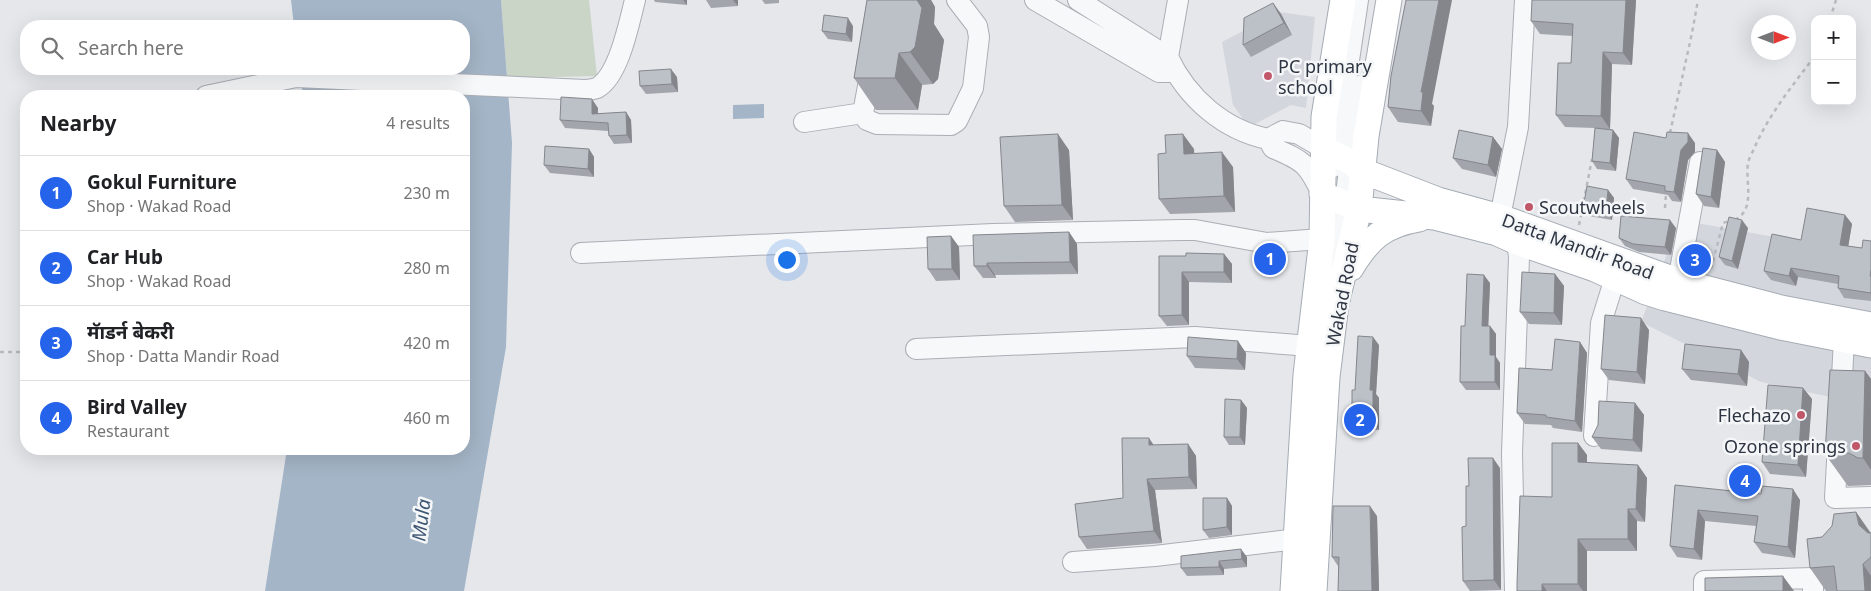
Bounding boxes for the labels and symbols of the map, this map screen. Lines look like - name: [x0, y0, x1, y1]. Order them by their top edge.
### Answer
- north arrow: [1751, 15, 1796, 60]
- place label: PC primary school: [1278, 54, 1372, 99]
- marker: PC primary school: [1262, 70, 1274, 82]
- place label: Scoutwheels: [1539, 195, 1645, 219]
- marker: Scoutwheels: [1523, 201, 1535, 213]
- street label: Datta Mandir Road: [1499, 207, 1657, 285]
- pin: 1: [1254, 240, 1286, 278]
- street label: Wakad Road: [1320, 240, 1364, 348]
- pin: 3: [1679, 241, 1711, 279]
- your location: [774, 247, 800, 273]
- pin: 2: [1344, 401, 1376, 439]
- place label: Flechazo: [1718, 403, 1791, 427]
- marker: Flechazo: [1795, 409, 1807, 421]
- place label: Ozone springs: [1724, 434, 1846, 458]
- marker: Ozone springs: [1850, 440, 1862, 452]
- pin: 4: [1729, 462, 1761, 500]
- water label: Mula: [405, 497, 437, 543]

